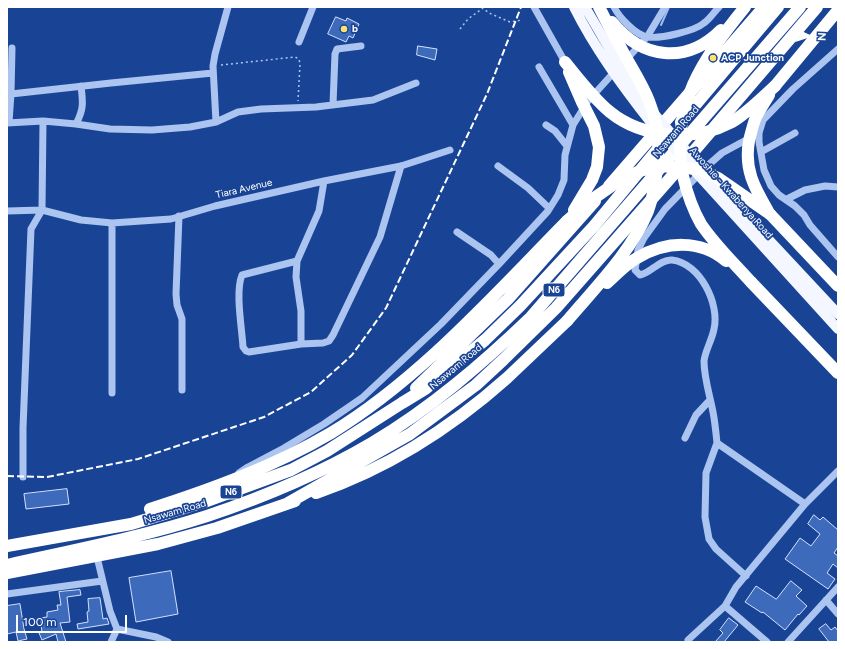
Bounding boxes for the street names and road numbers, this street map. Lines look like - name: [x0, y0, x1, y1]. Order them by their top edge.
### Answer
- street label: Nsawam Road: [650, 104, 702, 160]
- street label: Awoshie - Kwabenya Road: [687, 145, 775, 241]
- street label: Tiara Avenue: [215, 177, 273, 201]
- road number: N6: [543, 283, 565, 297]
- street label: Nsawam Road: [428, 342, 484, 392]
- road number: N6: [220, 485, 242, 499]
- street label: Nsawam Road: [142, 497, 208, 527]

